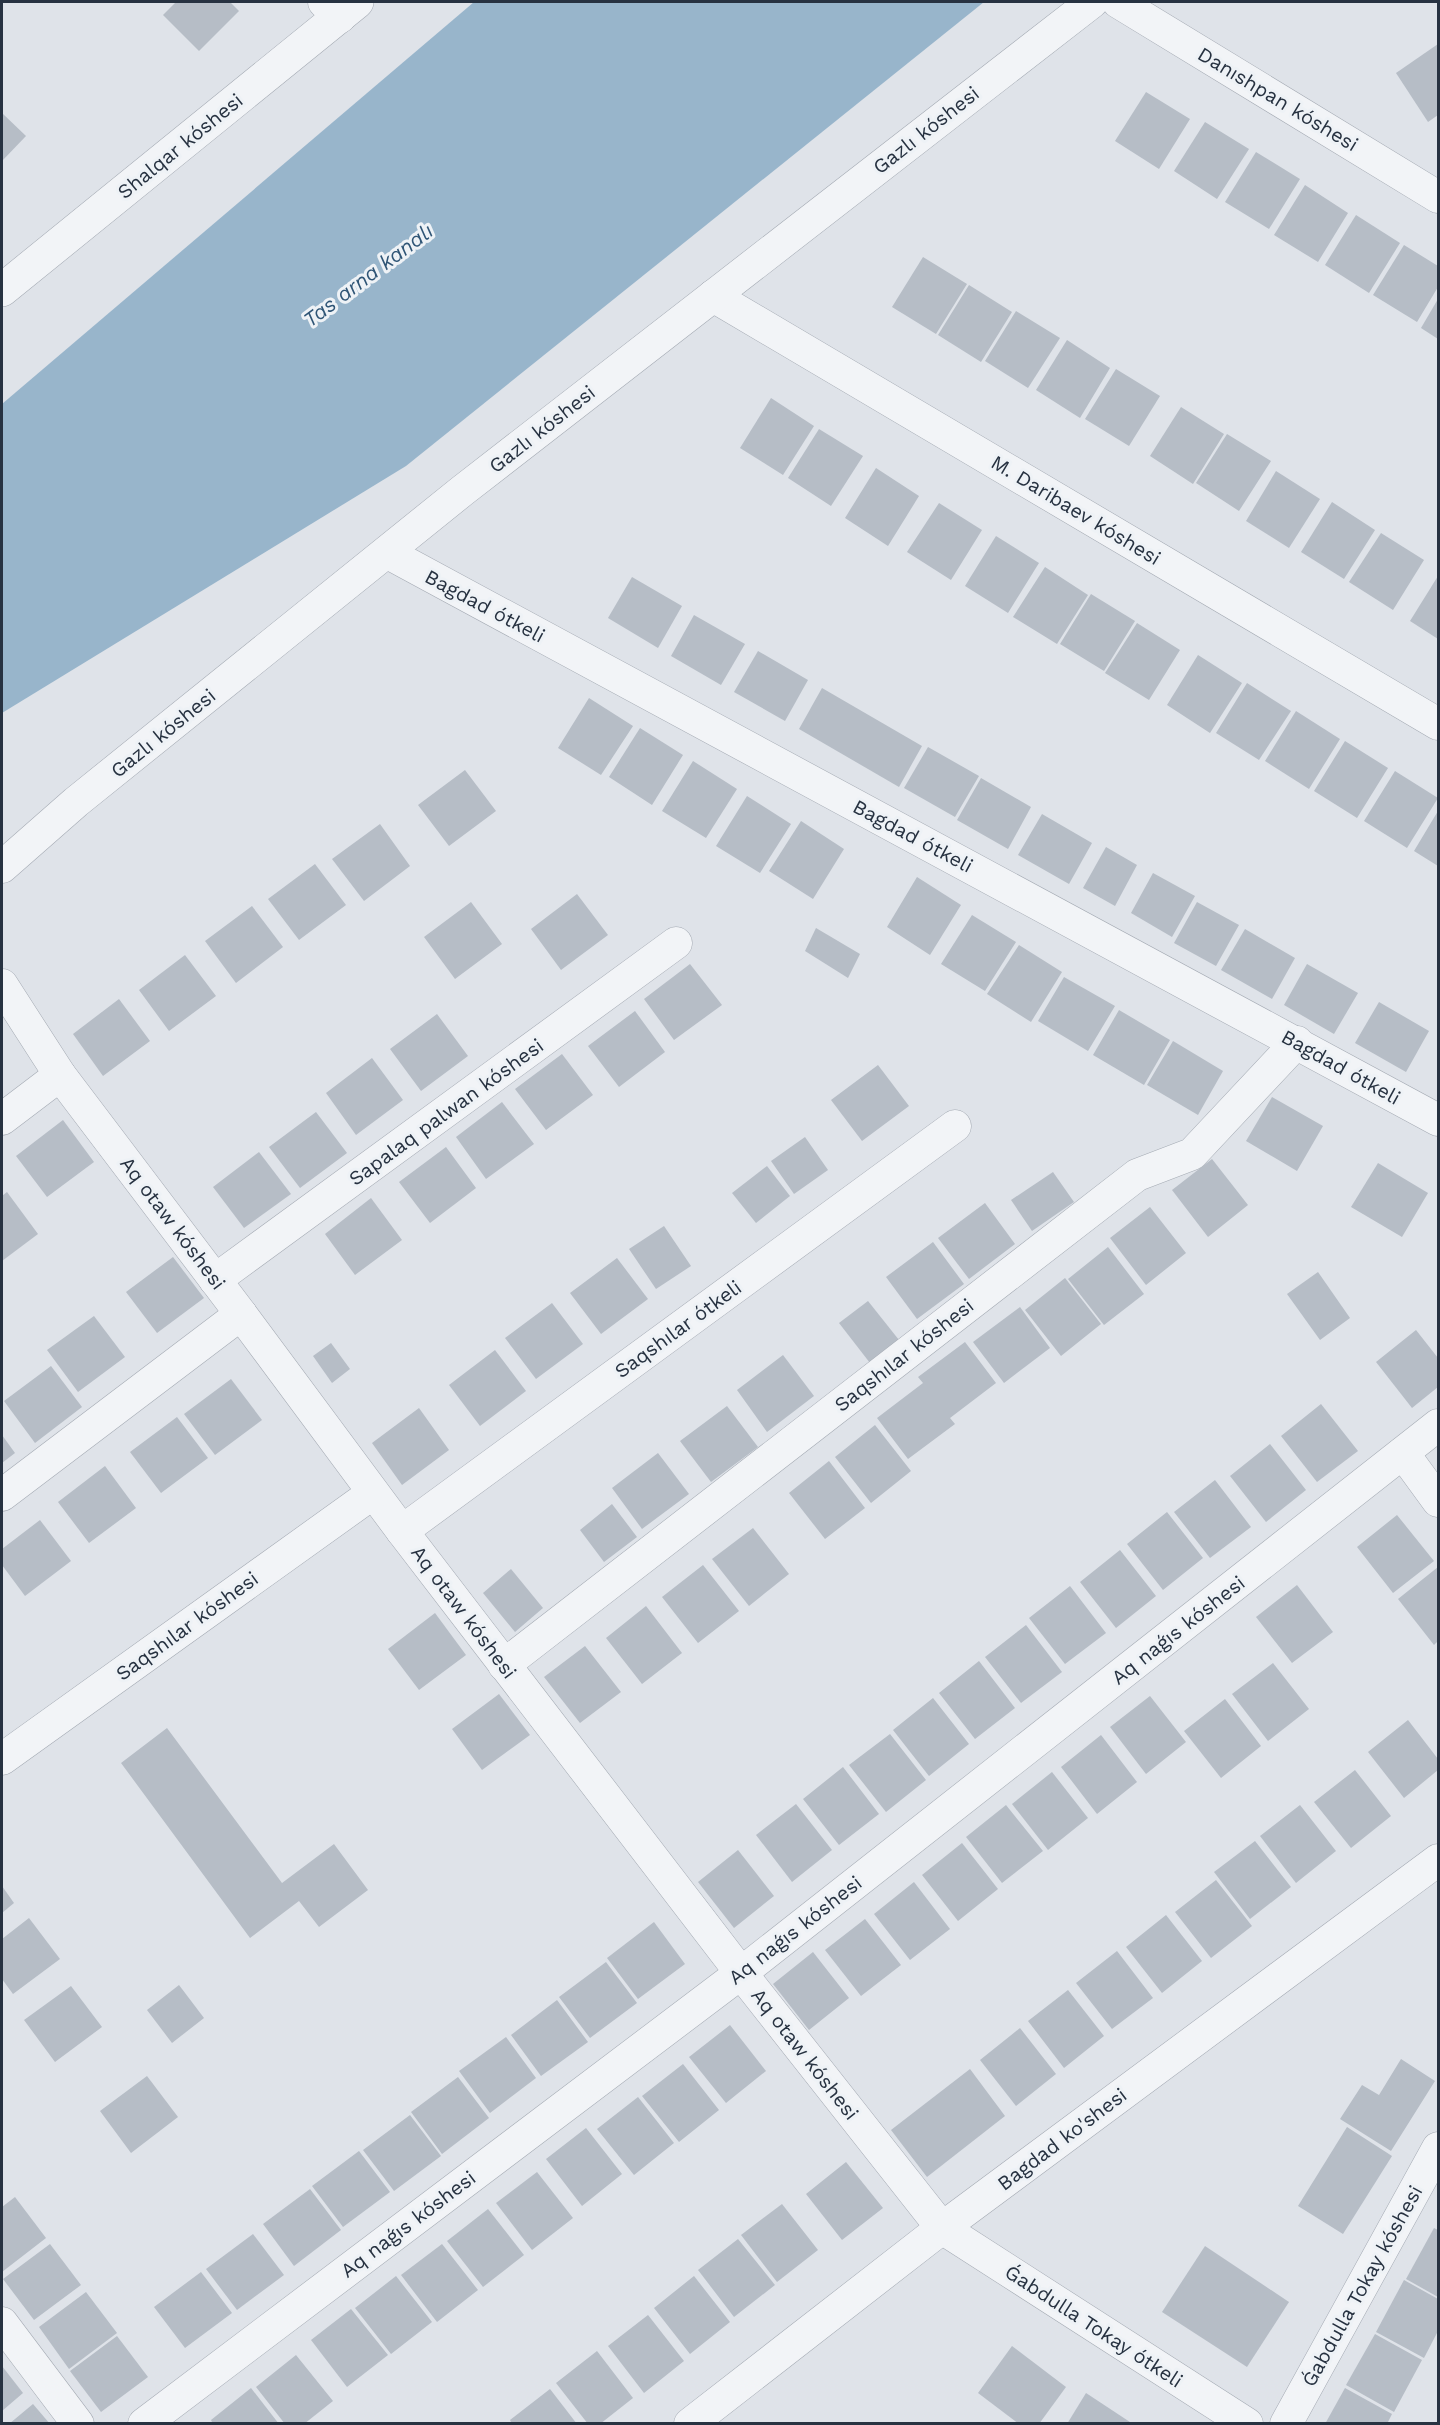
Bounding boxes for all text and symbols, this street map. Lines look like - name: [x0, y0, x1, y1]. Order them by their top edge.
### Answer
- street label: Danıshpan kóshesi: [1194, 42, 1362, 156]
- street label: Gazlı kóshesi: [868, 81, 984, 179]
- street label: Shalqar kóshesi: [112, 88, 248, 204]
- water label: Tas arna kanalı: [298, 218, 438, 332]
- street label: Gazlı kóshesi: [484, 380, 600, 478]
- street label: M. Daribaev kóshesi: [987, 450, 1165, 570]
- street label: Bagdad ótkeli: [421, 564, 549, 648]
- street label: Gazlı kóshesi: [106, 683, 220, 783]
- street label: Bagdad ótkeli: [849, 794, 977, 878]
- street label: Bagdad ótkeli: [1277, 1024, 1405, 1110]
- street label: Sapalaq palwan kóshesi: [344, 1033, 548, 1191]
- street label: Aq otaw kóshesi: [115, 1152, 231, 1294]
- street label: Saqshılar ótkeli: [610, 1275, 746, 1383]
- street label: Saqshılar kóshesi: [830, 1293, 978, 1417]
- street label: Aq otaw kóshesi: [406, 1541, 522, 1683]
- street label: Saqshılar kóshesi: [111, 1566, 263, 1686]
- street label: Aq naǵıs kóshesi: [1107, 1570, 1249, 1690]
- street label: Aq naǵıs kóshesi: [724, 1870, 866, 1990]
- street label: Aq otaw kóshesi: [746, 1984, 864, 2124]
- street label: Bagdad ko'shesi: [993, 2083, 1131, 2195]
- street label: Aq naǵıs kóshesi: [336, 2165, 480, 2283]
- street label: Ǵabdulla Tokay kóshesi: [1297, 2181, 1427, 2391]
- street label: Ǵabdulla Tokay ótkeli: [1001, 2260, 1187, 2392]

